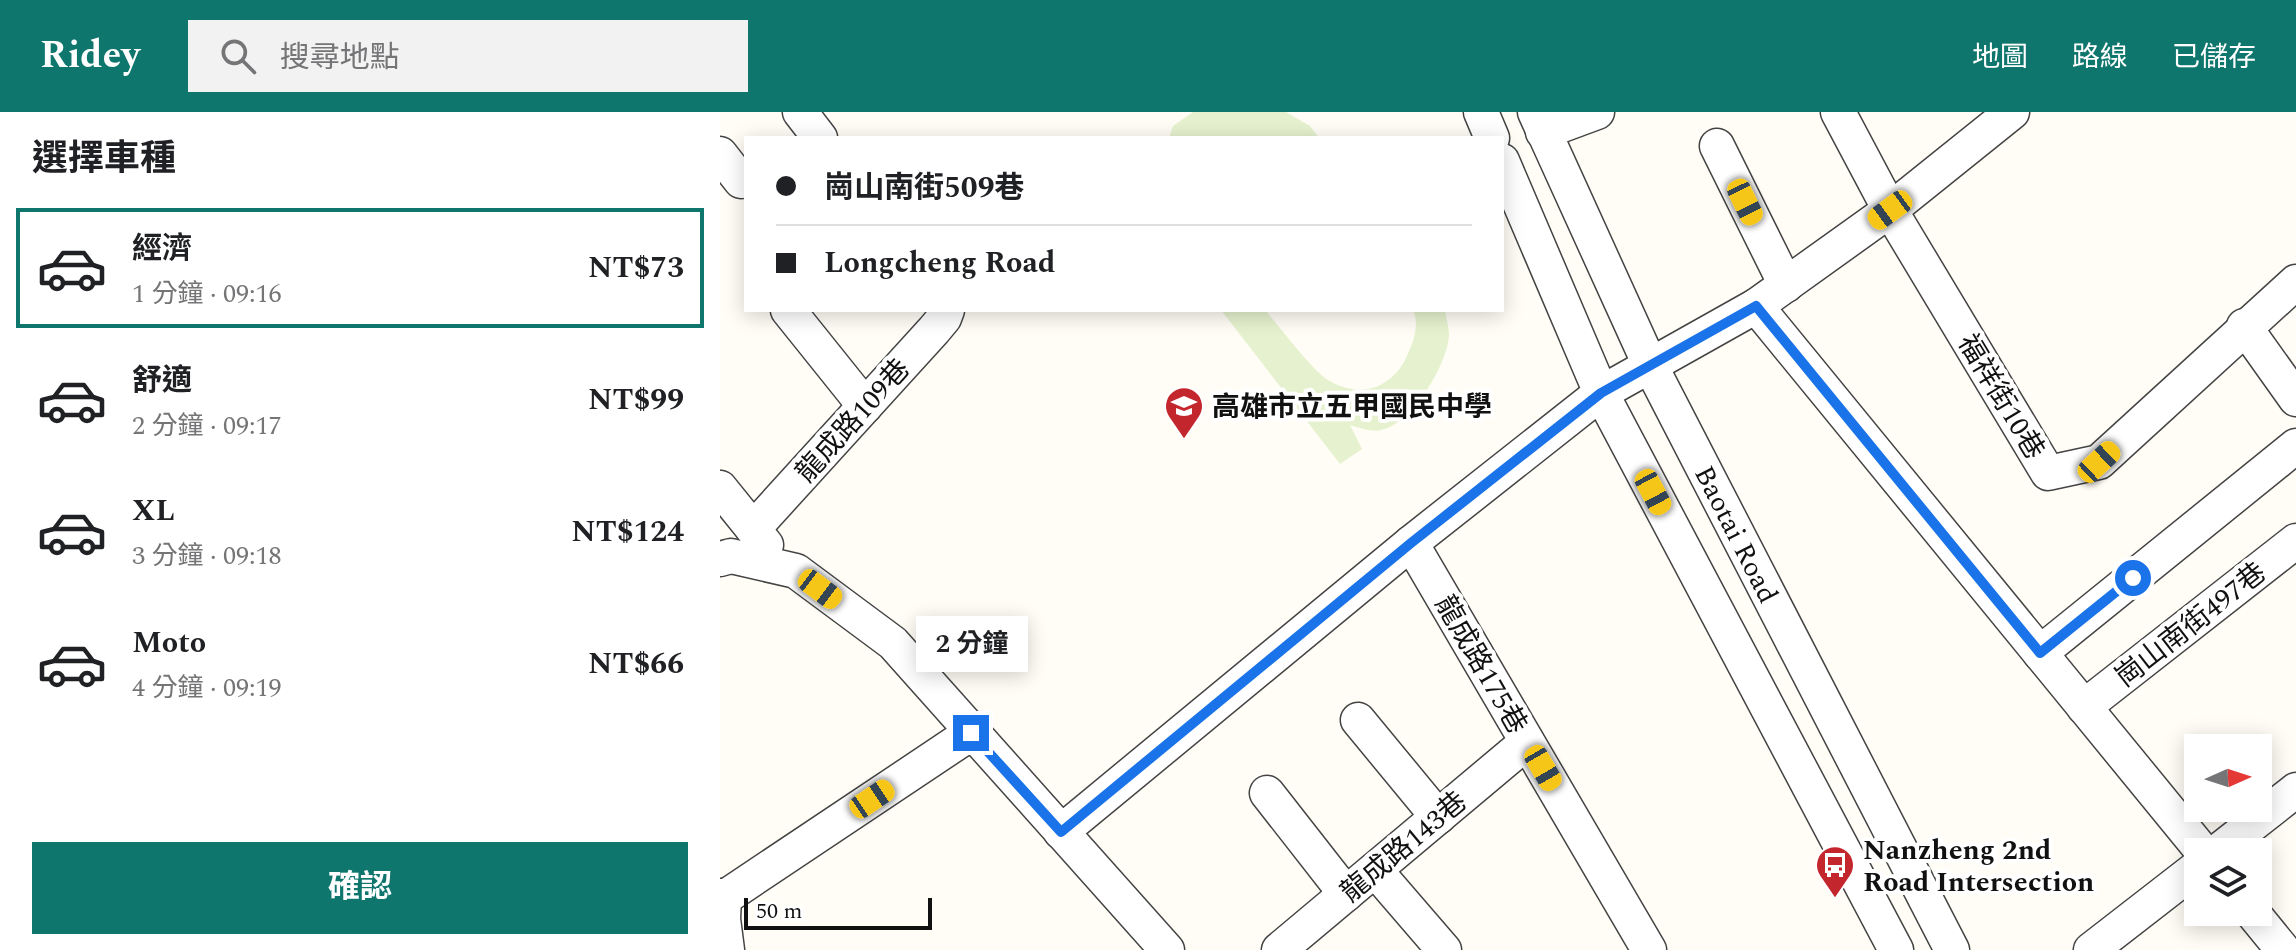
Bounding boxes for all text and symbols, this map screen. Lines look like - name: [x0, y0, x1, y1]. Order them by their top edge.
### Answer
- search box: [188, 20, 748, 92]
- text: Ridey: [40, 27, 140, 85]
- icon: search: [216, 34, 260, 78]
- text: 搜尋地點: [280, 35, 400, 81]
- text: 地圖: [1972, 36, 2028, 79]
- text: 路線: [2072, 36, 2128, 79]
- text: 已儲存: [2172, 36, 2256, 79]
- text: 選擇車種: [32, 132, 176, 187]
- text: 崗山南街509巷: [824, 165, 1025, 211]
- car: [1724, 175, 1766, 229]
- car: [1864, 186, 1916, 234]
- text: 經濟: [132, 226, 192, 272]
- icon: car: [36, 232, 108, 304]
- text: Longcheng Road: [824, 240, 1055, 286]
- text: NT$73: [588, 245, 684, 291]
- text: 1 分鐘 · 09:16: [132, 274, 282, 314]
- street label: 福祥街10巷: [1946, 326, 2055, 468]
- street label: 龍成路109巷: [786, 349, 921, 493]
- text: 舒適: [132, 358, 192, 404]
- icon: car: [36, 364, 108, 436]
- text: NT$99: [588, 377, 684, 423]
- school or university icon: 高雄市立五甲國民中學: [1163, 385, 1205, 440]
- place label: 高雄市立五甲國民中學: [1212, 386, 1492, 429]
- text: 2 分鐘 · 09:17: [132, 406, 282, 446]
- car: [2073, 437, 2125, 487]
- street label: Baotai Road: [1683, 458, 1789, 611]
- car: [1631, 465, 1675, 519]
- text: XL: [132, 488, 175, 534]
- icon: car: [36, 496, 108, 568]
- text: NT$124: [571, 509, 684, 555]
- text: 3 分鐘 · 09:18: [132, 536, 282, 576]
- street label: 崗山南街497巷: [2106, 552, 2276, 698]
- route start: [2115, 560, 2151, 596]
- car: [794, 565, 846, 613]
- street label: 龍成路175巷: [1424, 587, 1538, 742]
- callout: 2 分鐘: [915, 617, 1027, 673]
- text: Moto: [132, 620, 206, 666]
- text: 2 分鐘: [935, 624, 1009, 664]
- icon: car: [36, 628, 108, 700]
- text: NT$66: [588, 641, 684, 687]
- text: 4 分鐘 · 09:19: [132, 668, 282, 708]
- route end: [953, 715, 989, 751]
- north arrow: [2184, 734, 2272, 822]
- map controls: [2184, 734, 2272, 926]
- car: [1521, 741, 1565, 795]
- car: [845, 776, 899, 822]
- street label: 龍成路143巷: [1331, 781, 1477, 913]
- place label: Nanzheng 2nd Road Intersection: [1863, 829, 2094, 904]
- button: layers: [2184, 838, 2272, 926]
- button: 確認: [32, 842, 688, 934]
- bus stop icon: Nanzheng 2nd Road Intersection: [1814, 844, 1856, 899]
- scale bar: [744, 894, 932, 930]
- text: 50 m: [756, 895, 802, 928]

